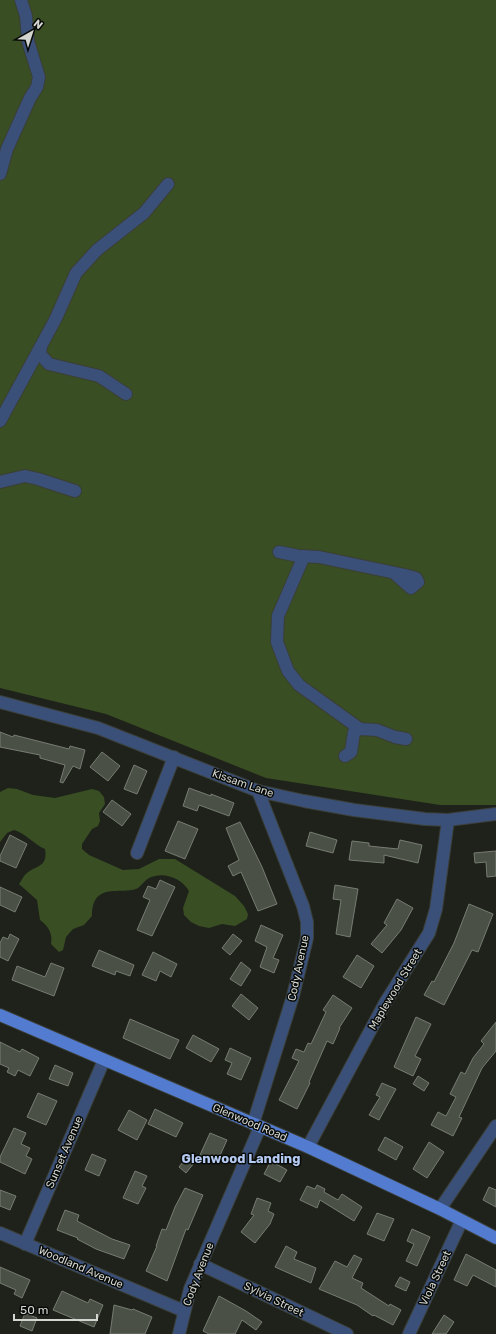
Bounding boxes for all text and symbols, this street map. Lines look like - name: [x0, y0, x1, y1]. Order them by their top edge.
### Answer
- north arrow: [12, 12, 52, 52]
- text: N: [31, 17, 45, 32]
- street label: Kissam Lane: [210, 767, 275, 800]
- street label: Cody Avenue: [285, 934, 312, 1002]
- street label: Maplewood Street: [366, 946, 425, 1032]
- street label: Glenwood Road: [211, 1101, 289, 1144]
- street label: Sunset Avenue: [43, 1114, 86, 1190]
- district label: Glenwood Landing: [182, 1151, 300, 1166]
- street label: Cody Avenue: [180, 1241, 217, 1308]
- street label: Woodland Avenue: [37, 1244, 125, 1291]
- street label: Viola Street: [417, 1248, 454, 1308]
- street label: Sylvia Street: [242, 1279, 306, 1320]
- scale bar: [14, 1296, 97, 1322]
- text: 50 m: [20, 1303, 48, 1317]

